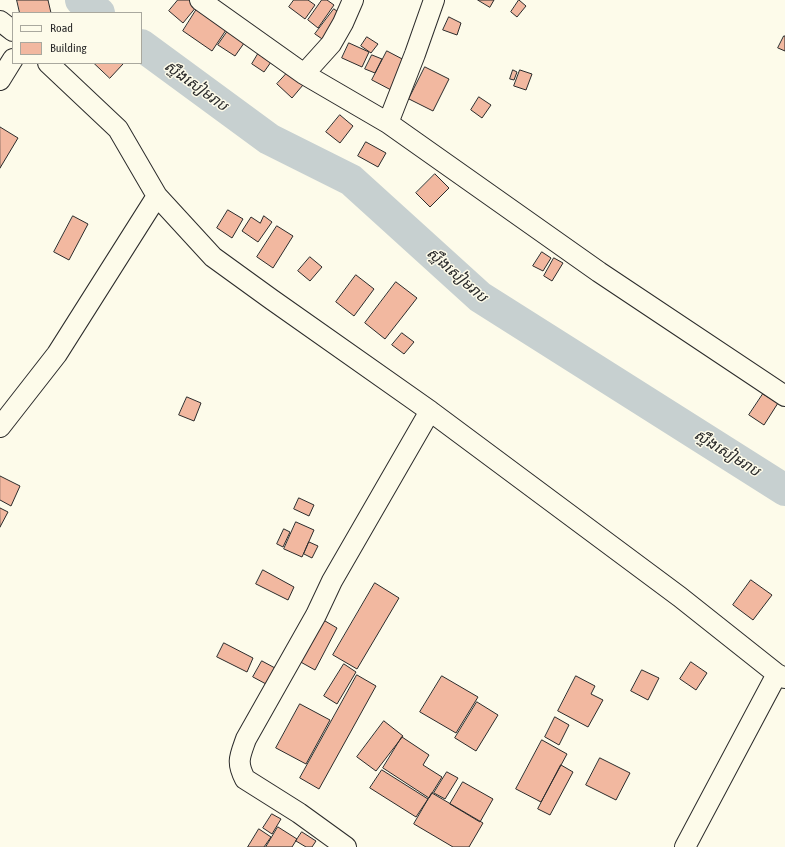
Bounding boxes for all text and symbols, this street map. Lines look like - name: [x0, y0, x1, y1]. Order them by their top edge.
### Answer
- legend: [12, 12, 142, 64]
- text: Road: [50, 21, 73, 35]
- text: Building: [50, 41, 87, 55]
- water label: ស្ទឹងសៀមរាប: [161, 57, 231, 115]
- water label: ស្ទឹងសៀមរាប: [423, 244, 491, 306]
- water label: ស្ទឹងសៀមរាប: [691, 426, 763, 480]

